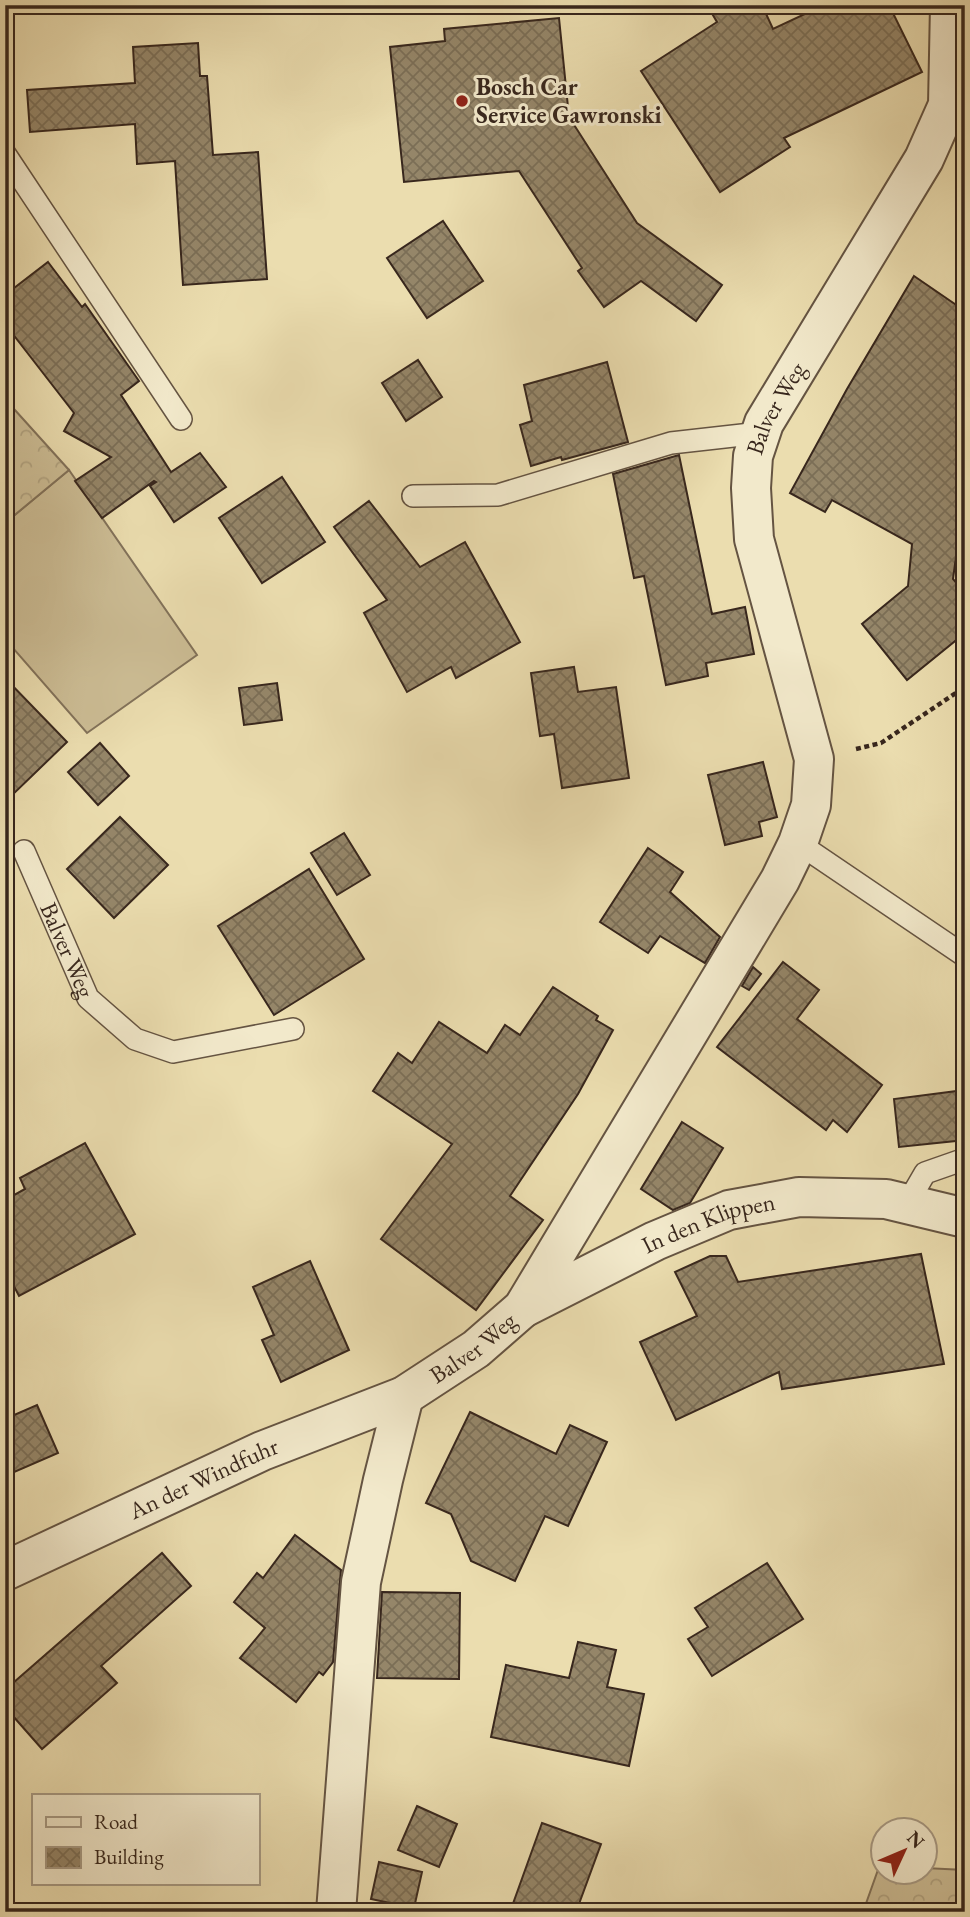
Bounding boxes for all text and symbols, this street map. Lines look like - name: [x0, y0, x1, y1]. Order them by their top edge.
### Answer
- place label: Bosch Car Service Gawronski: [476, 71, 662, 130]
- marker: Bosch Car Service Gawronski: [454, 93, 470, 109]
- street label: Balver Weg: [739, 356, 813, 458]
- street label: Balver Weg: [33, 897, 102, 1003]
- street label: In den Klippen: [636, 1186, 778, 1260]
- street label: Balver Weg: [423, 1305, 523, 1390]
- street label: An der Windfuhr: [123, 1430, 282, 1527]
- legend: [32, 1794, 259, 1885]
- text: Road: [94, 1808, 138, 1835]
- north arrow: [869, 1815, 939, 1885]
- text: N: [902, 1825, 931, 1854]
- text: Building: [94, 1843, 164, 1870]

